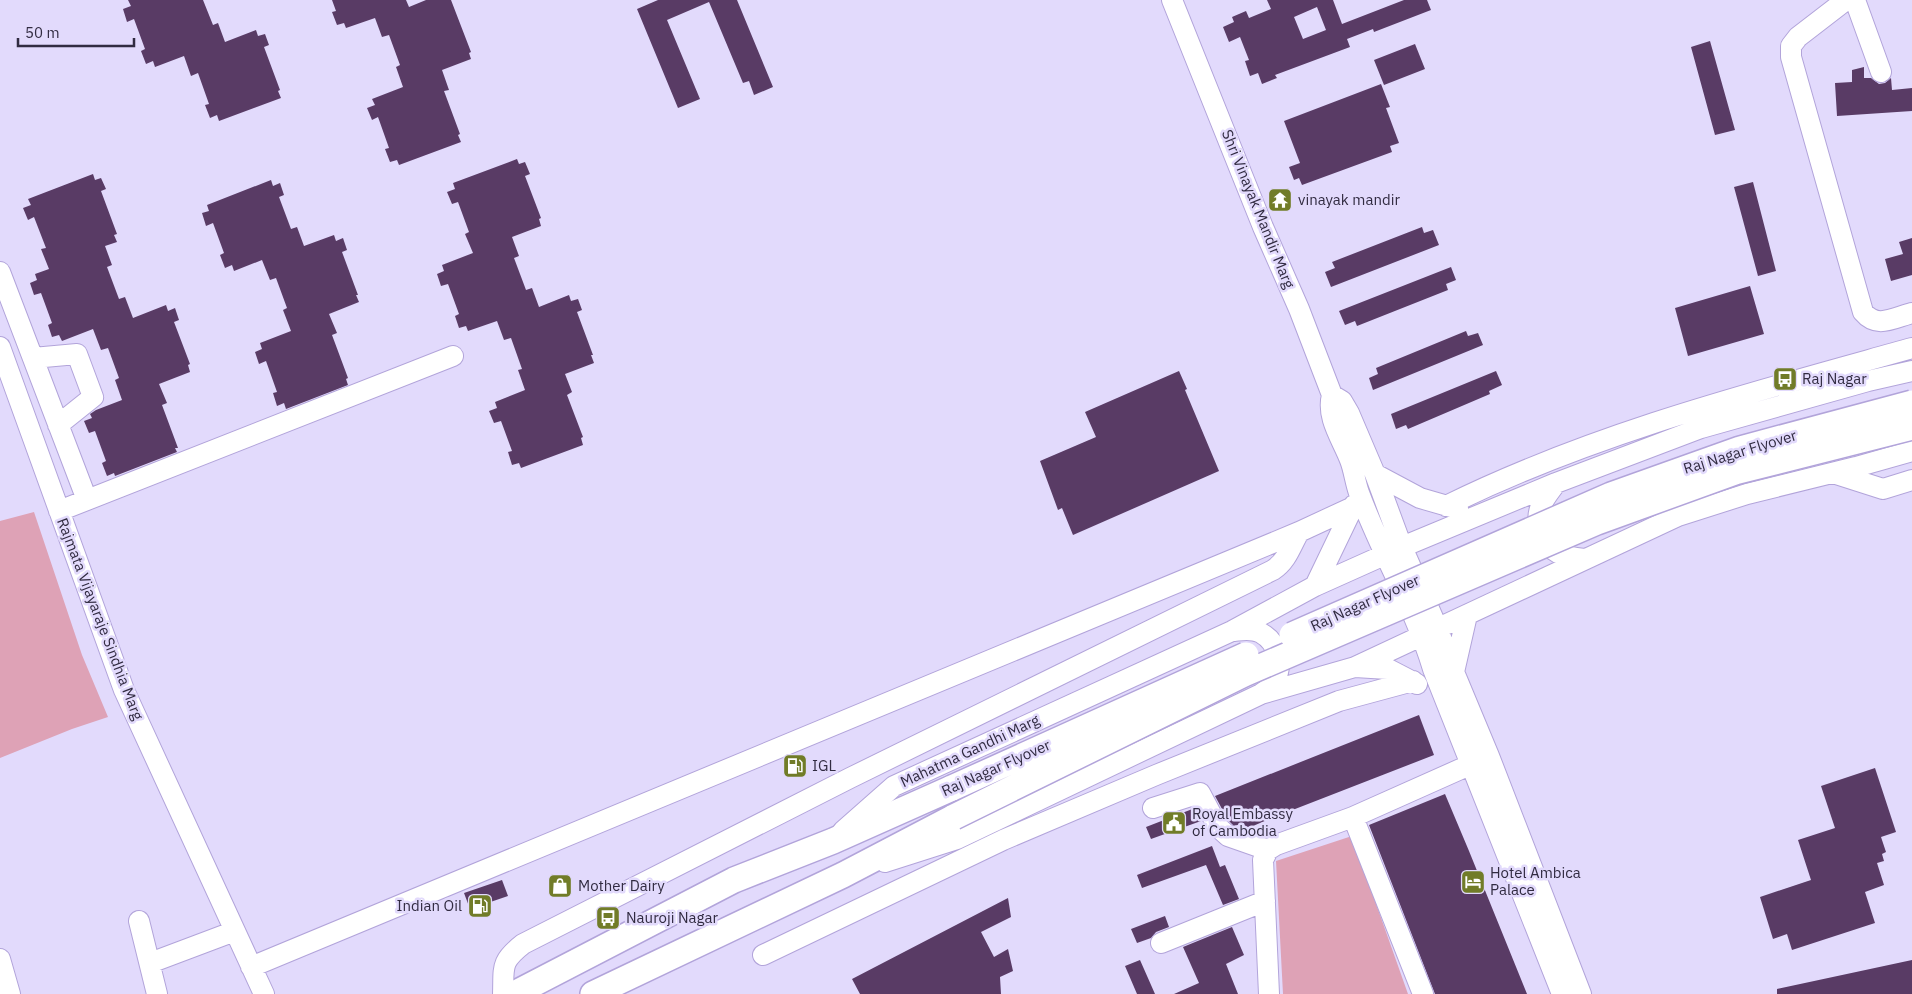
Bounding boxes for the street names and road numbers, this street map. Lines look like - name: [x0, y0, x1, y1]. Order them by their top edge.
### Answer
- street label: Shri Vinayak Mandir Marg: [1218, 127, 1299, 291]
- street label: Raj Nagar Flyover: [1681, 425, 1799, 478]
- street label: Rajmata Vijayaraje Sindhia Marg: [53, 515, 148, 723]
- street label: Raj Nagar Flyover: [1307, 570, 1423, 635]
- street label: Mahatma Gandhi Marg: [897, 710, 1042, 791]
- street label: Raj Nagar Flyover: [938, 735, 1054, 800]

